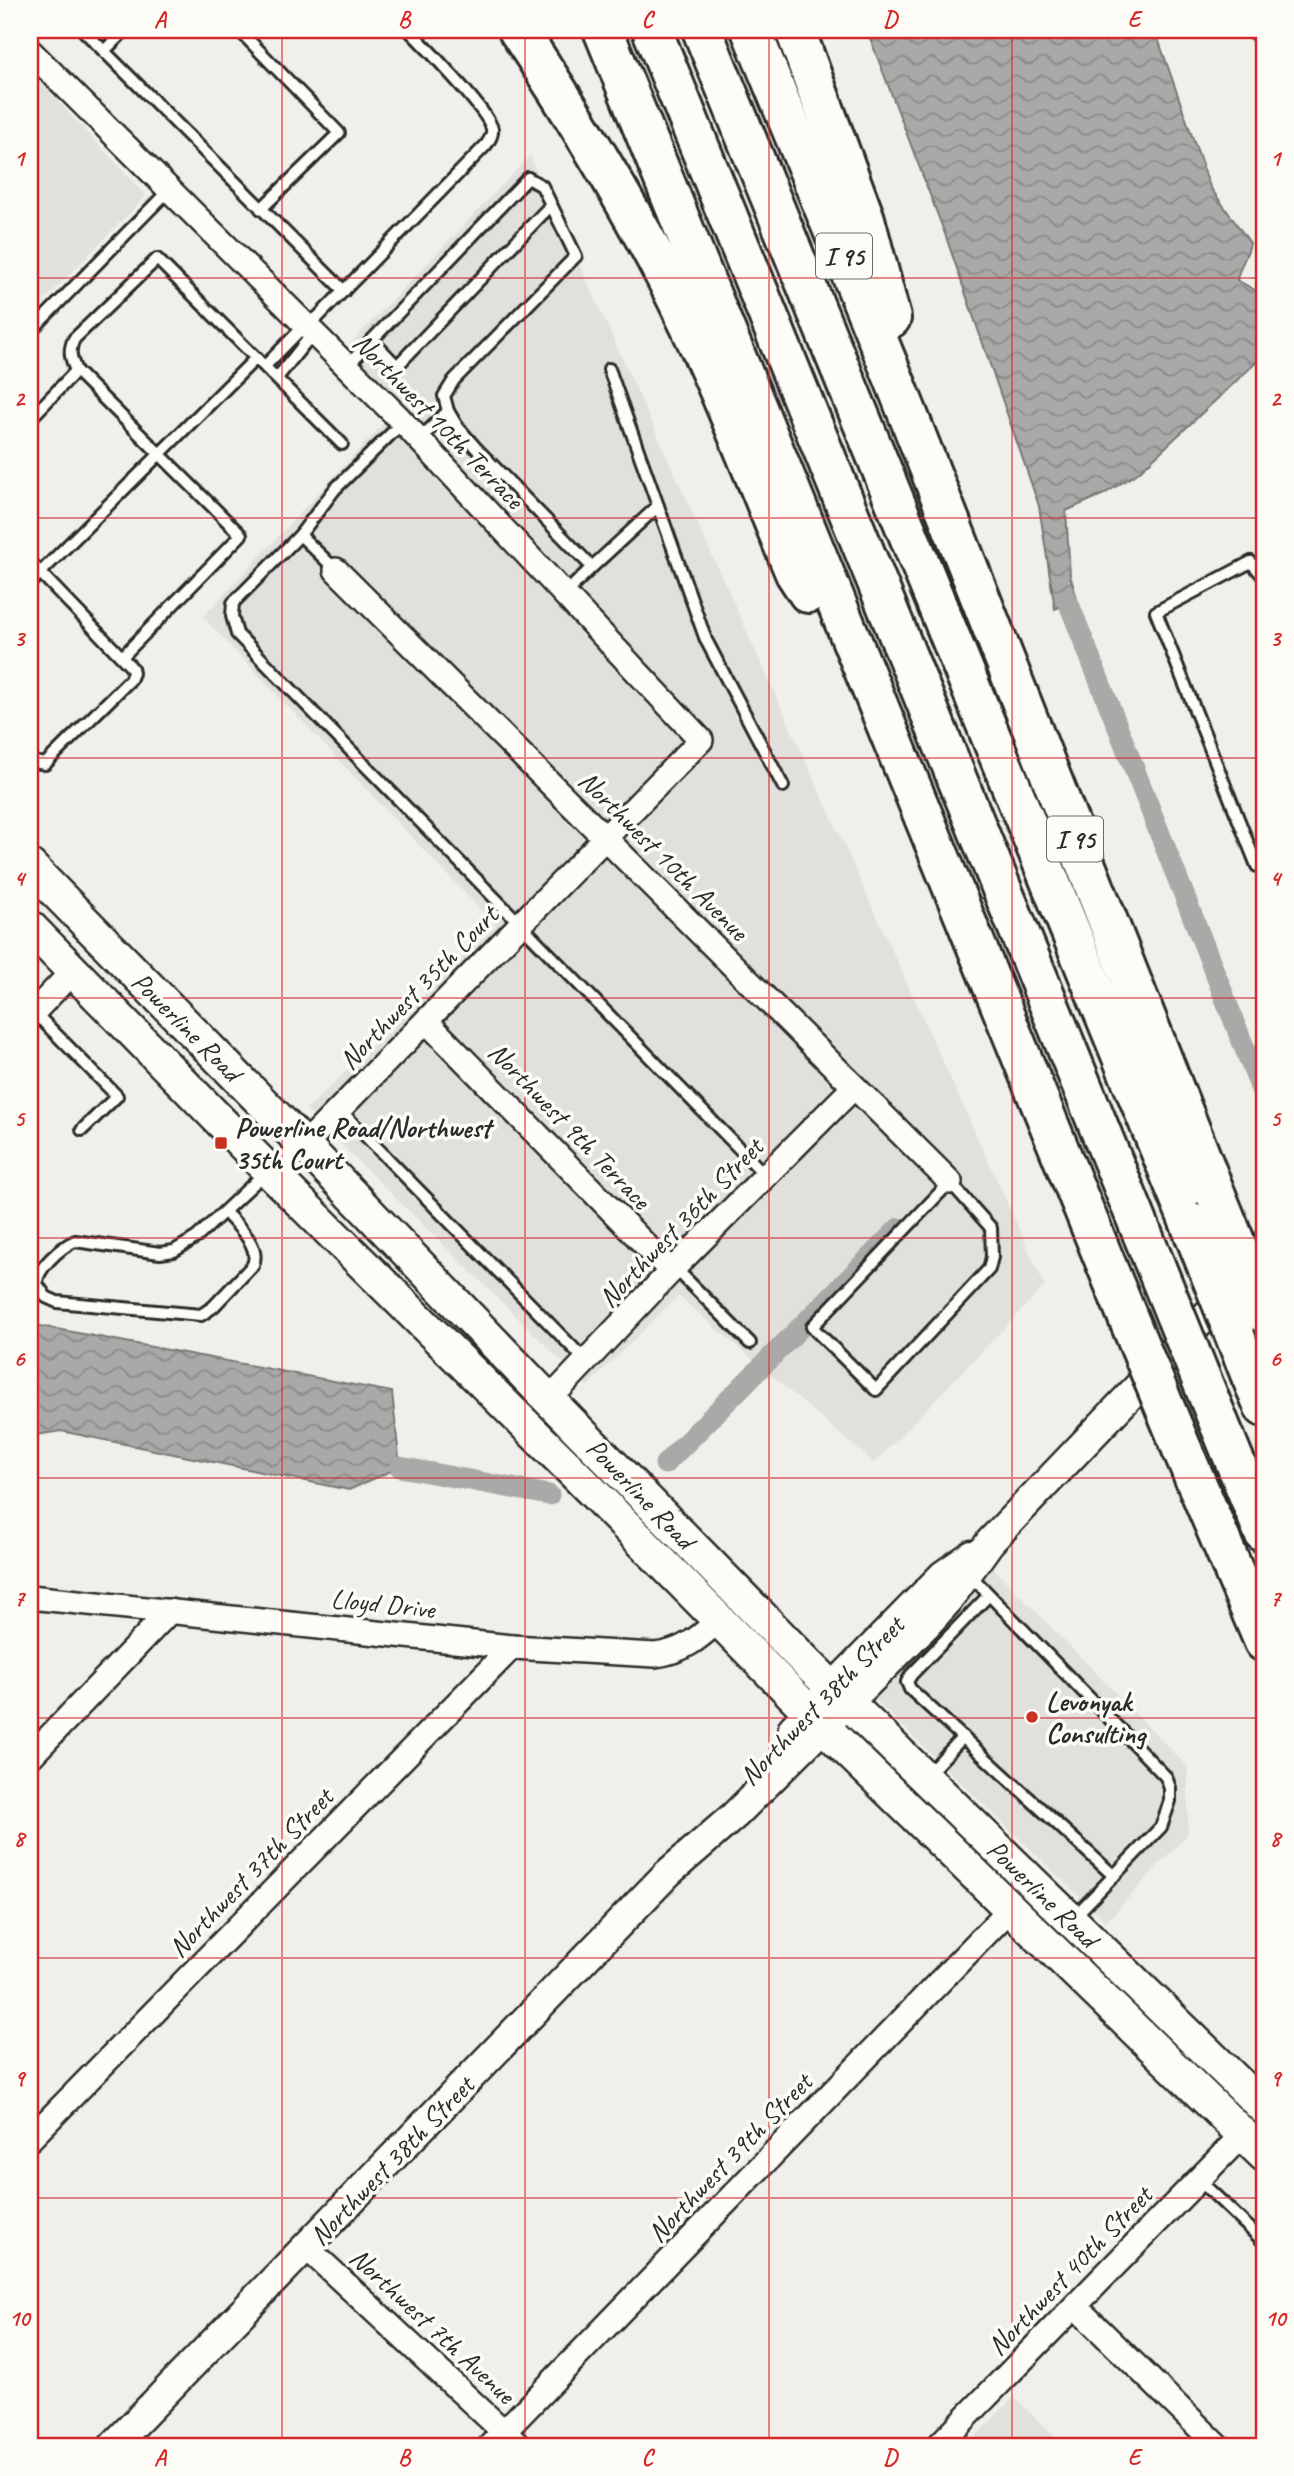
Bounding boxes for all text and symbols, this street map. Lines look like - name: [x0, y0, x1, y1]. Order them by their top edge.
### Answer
- text: A: [154, 5, 168, 34]
- text: B: [398, 5, 412, 34]
- text: C: [642, 5, 656, 34]
- text: D: [883, 5, 899, 34]
- text: E: [1128, 5, 1144, 34]
- text: 1: [14, 144, 27, 173]
- text: 1: [1270, 144, 1283, 173]
- road number: I 95: [816, 233, 872, 278]
- street label: Northwest 10th Terrace: [346, 325, 533, 517]
- text: 2: [14, 384, 27, 413]
- text: 2: [1270, 384, 1283, 413]
- text: 3: [14, 624, 27, 653]
- text: 3: [1270, 624, 1283, 653]
- street label: Northwest 10th Avenue: [571, 763, 757, 949]
- road number: I 95: [1047, 817, 1103, 862]
- text: 4: [14, 864, 27, 893]
- text: 4: [1270, 864, 1283, 893]
- street label: Northwest 35th Court: [331, 896, 507, 1077]
- street label: Powerline Road: [124, 964, 252, 1091]
- street label: Northwest 9th Terrace: [481, 1034, 660, 1218]
- text: 5: [14, 1104, 26, 1133]
- text: 5: [1270, 1104, 1282, 1133]
- place label: Powerline Road/Northwest 35th Court: [235, 1110, 495, 1177]
- street label: Northwest 36th Street: [591, 1128, 772, 1314]
- marker: Powerline Road/Northwest 35th Court: [213, 1135, 229, 1151]
- text: 6: [14, 1344, 27, 1373]
- text: 6: [1270, 1344, 1283, 1373]
- street label: Powerline Road: [579, 1430, 705, 1559]
- street label: Lloyd Drive: [329, 1581, 438, 1627]
- text: 7: [14, 1584, 27, 1613]
- text: 7: [1270, 1584, 1283, 1613]
- street label: Northwest 38th Street: [732, 1606, 913, 1792]
- place label: Levonyak Consulting: [1046, 1684, 1148, 1751]
- marker: Levonyak Consulting: [1024, 1709, 1040, 1725]
- street label: Northwest 37th Street: [161, 1778, 342, 1964]
- text: 8: [14, 1824, 27, 1853]
- text: 8: [1270, 1824, 1283, 1853]
- street label: Powerline Road: [980, 1832, 1108, 1958]
- street label: Northwest 39th Street: [640, 2063, 821, 2249]
- text: 9: [14, 2064, 27, 2093]
- text: 9: [1270, 2064, 1283, 2093]
- street label: Northwest 38th Street: [302, 2066, 483, 2252]
- street label: Northwest 40th Street: [980, 2176, 1161, 2362]
- street label: Northwest 7th Avenue: [343, 2240, 524, 2412]
- text: 10: [9, 2304, 32, 2333]
- text: 10: [1265, 2304, 1288, 2333]
- text: A: [154, 2443, 168, 2472]
- text: B: [398, 2443, 412, 2472]
- text: C: [642, 2443, 656, 2472]
- text: D: [883, 2443, 899, 2472]
- text: E: [1128, 2443, 1144, 2472]

